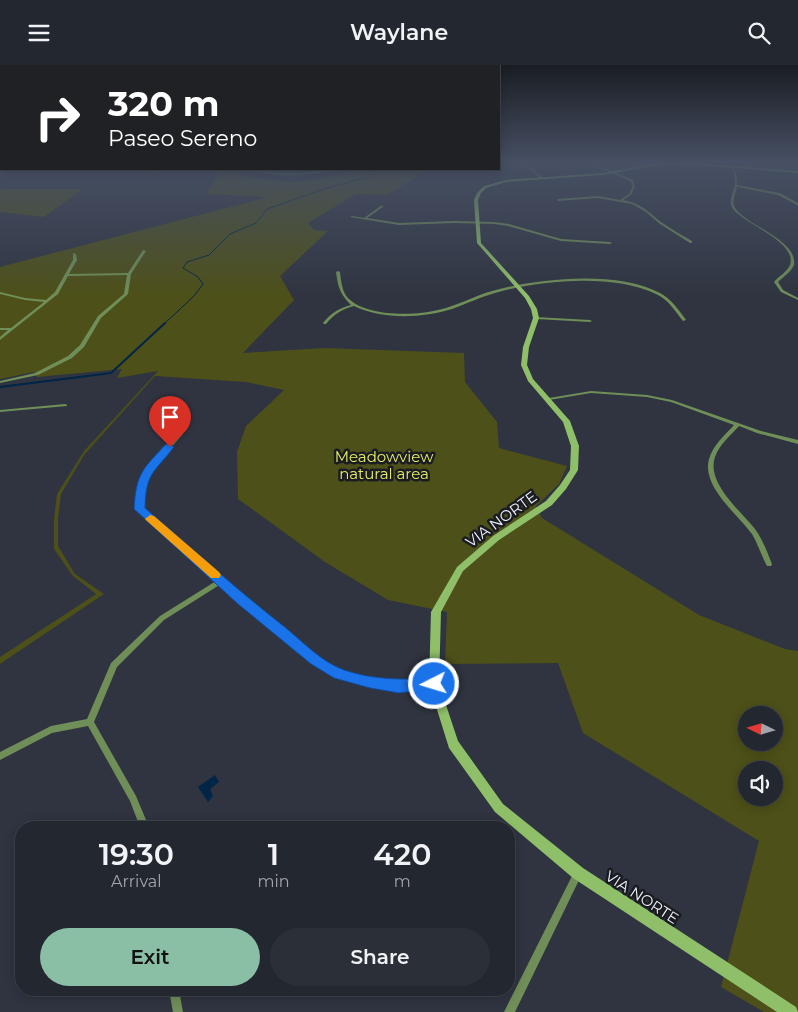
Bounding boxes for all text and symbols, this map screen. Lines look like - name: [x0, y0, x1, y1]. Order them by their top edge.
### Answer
- icon: menu: [25, 19, 53, 47]
- text: Waylane: [350, 19, 448, 46]
- icon: search: [745, 19, 773, 47]
- text: 320 m: [108, 82, 220, 125]
- icon: right: [25, 85, 90, 150]
- text: Paseo Sereno: [108, 125, 257, 152]
- pin: [149, 396, 191, 447]
- icon: arrive: [156, 403, 184, 431]
- park label: Meadowview natural area: [335, 447, 434, 483]
- street label: VIA NORTE: [462, 487, 540, 551]
- position arrow: [407, 657, 459, 709]
- north arrow: [738, 706, 782, 751]
- map controls: [738, 706, 783, 806]
- button: sound: [738, 761, 783, 806]
- text: 19:30: [99, 836, 174, 873]
- text: 1: [268, 836, 279, 873]
- text: 420: [373, 836, 431, 873]
- street label: VIA NORTE: [602, 866, 682, 928]
- text: Arrival: [111, 872, 162, 891]
- text: min: [258, 872, 290, 891]
- text: m: [394, 872, 411, 891]
- button: Exit: [40, 928, 260, 986]
- button: Share: [270, 928, 490, 986]

